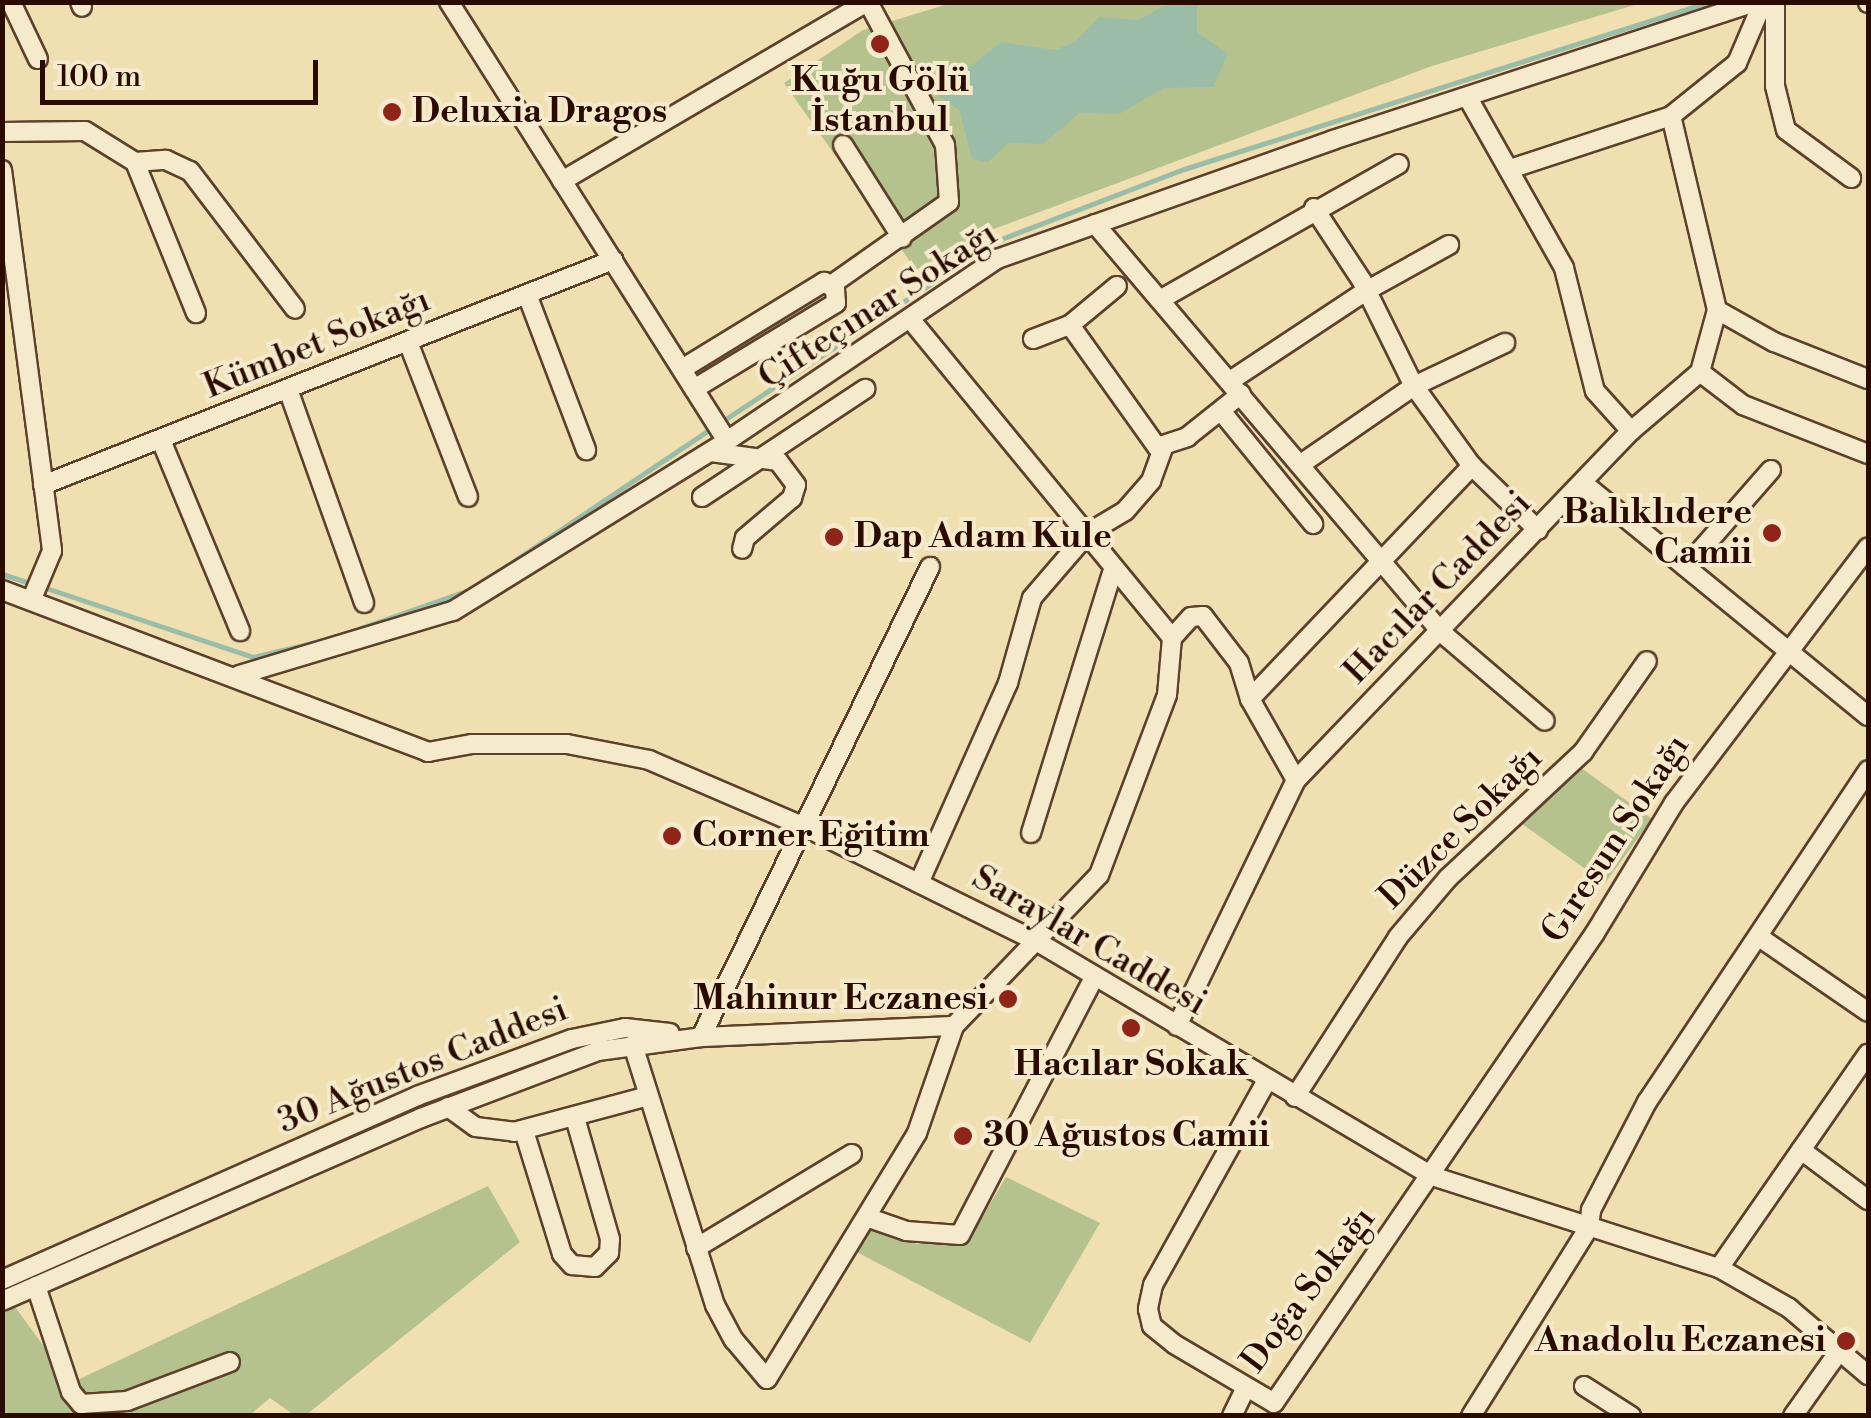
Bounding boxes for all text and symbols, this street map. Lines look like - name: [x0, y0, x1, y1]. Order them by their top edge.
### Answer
- marker: Kuğu Gölü İstanbul: [869, 33, 891, 55]
- scale bar: [45, 40, 322, 102]
- text: 100 m: [57, 58, 141, 96]
- place label: Kuğu Gölü İstanbul: [791, 60, 969, 142]
- place label: Deluxia Dragos: [412, 91, 667, 133]
- marker: Deluxia Dragos: [381, 101, 403, 123]
- street label: Çifteçınar Sokağı: [751, 213, 1005, 399]
- street label: Kümbet Sokağı: [198, 279, 436, 409]
- street label: Hacılar Caddesi: [1336, 483, 1540, 693]
- place label: Balıklıdere Camii: [1563, 492, 1752, 574]
- place label: Dap Adam Kule: [854, 516, 1112, 558]
- marker: Balıklıdere Camii: [1761, 522, 1783, 544]
- marker: Dap Adam Kule: [823, 526, 845, 548]
- street label: Gıresun Sokağı: [1533, 727, 1699, 951]
- street label: Düzce Sokağı: [1371, 738, 1551, 918]
- place label: Corner Eğitim: [692, 815, 930, 857]
- marker: Corner Eğitim: [661, 825, 683, 847]
- street label: Saraylar Caddesi: [964, 857, 1214, 1025]
- place label: Mahinur Eczanesi: [693, 978, 988, 1020]
- marker: Mahinur Eczanesi: [997, 988, 1019, 1010]
- street label: 30 Ağustos Caddesi: [272, 989, 574, 1143]
- marker: Hacılar Sokak: [1120, 1017, 1142, 1039]
- place label: Hacılar Sokak: [1014, 1044, 1248, 1086]
- place label: 30 Ağustos Camii: [983, 1115, 1270, 1157]
- marker: 30 Ağustos Camii: [952, 1125, 974, 1147]
- street label: Doğa Sokağı: [1233, 1199, 1385, 1381]
- place label: Anadolu Eczanesi: [1535, 1320, 1826, 1362]
- marker: Anadolu Eczanesi: [1835, 1330, 1857, 1352]

